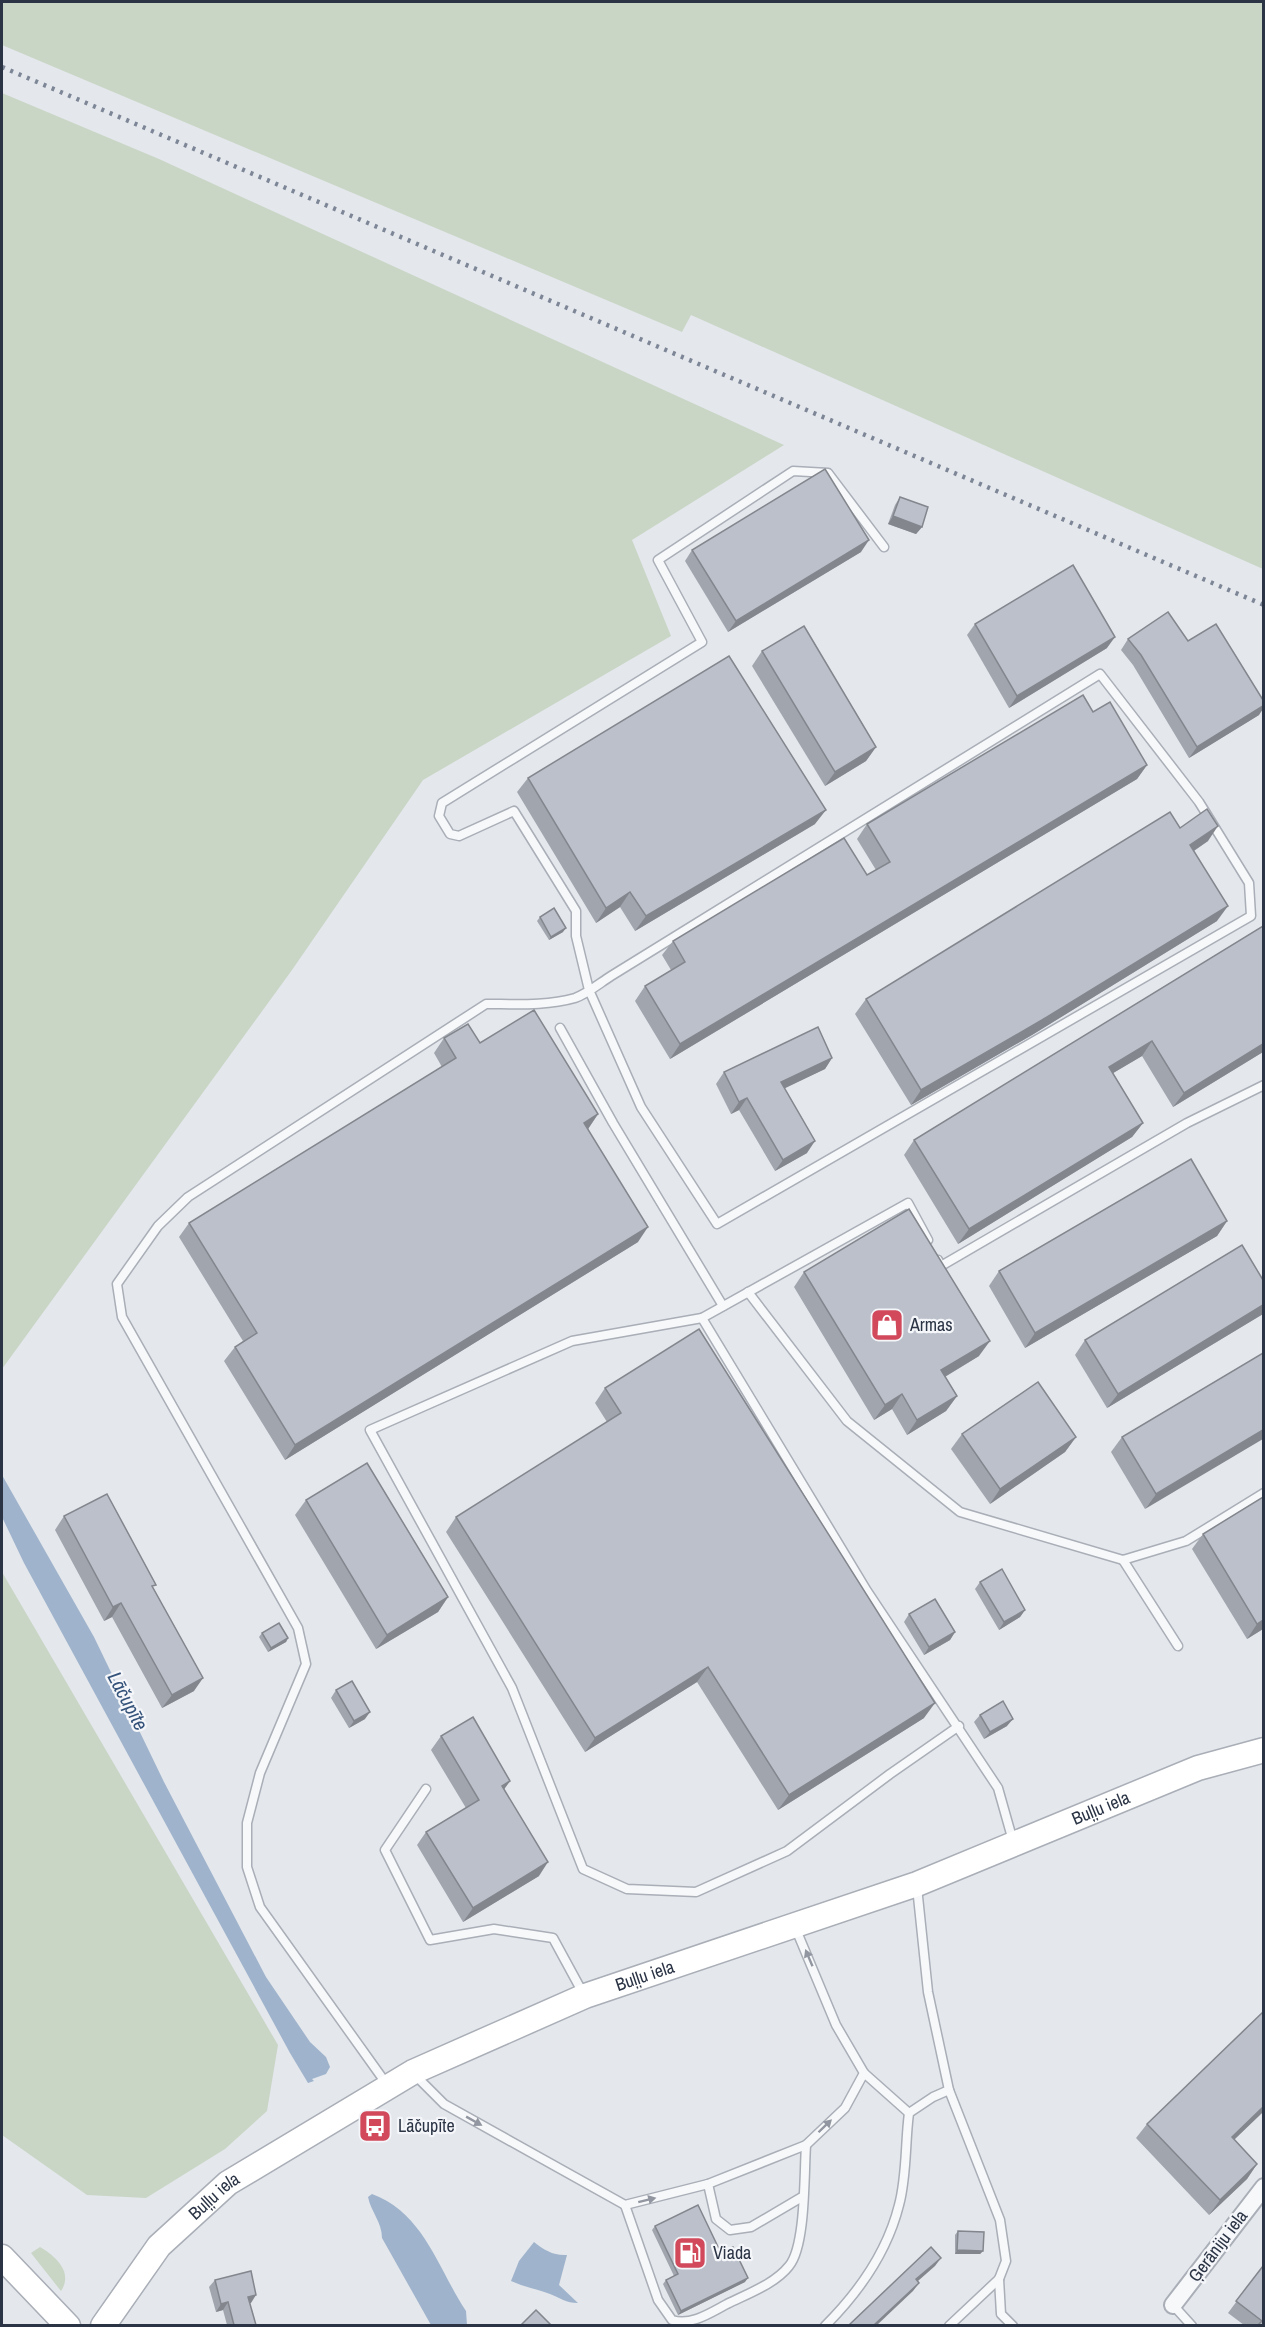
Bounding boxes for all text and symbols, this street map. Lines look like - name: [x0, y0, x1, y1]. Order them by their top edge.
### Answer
- shop icon: Armas: [869, 1307, 905, 1343]
- place label: Armas: [909, 1312, 953, 1337]
- water label: Lāčupīte: [102, 1667, 155, 1735]
- street label: Buļļu iela: [1068, 1785, 1133, 1831]
- one-way arrow: [803, 1949, 813, 1967]
- street label: Buļļu iela: [612, 1954, 677, 1997]
- bus stop icon: Lāčupīte: [357, 2108, 393, 2144]
- place label: Lāčupīte: [398, 2113, 455, 2138]
- one-way arrow: [466, 2116, 483, 2126]
- one-way arrow: [818, 2120, 832, 2134]
- street label: Buļļu iela: [183, 2166, 244, 2225]
- one-way arrow: [638, 2194, 656, 2204]
- street label: Ģerāniju iela: [1182, 2204, 1253, 2287]
- fuel station icon: Viada: [672, 2235, 708, 2271]
- place label: Viada: [713, 2240, 751, 2265]

